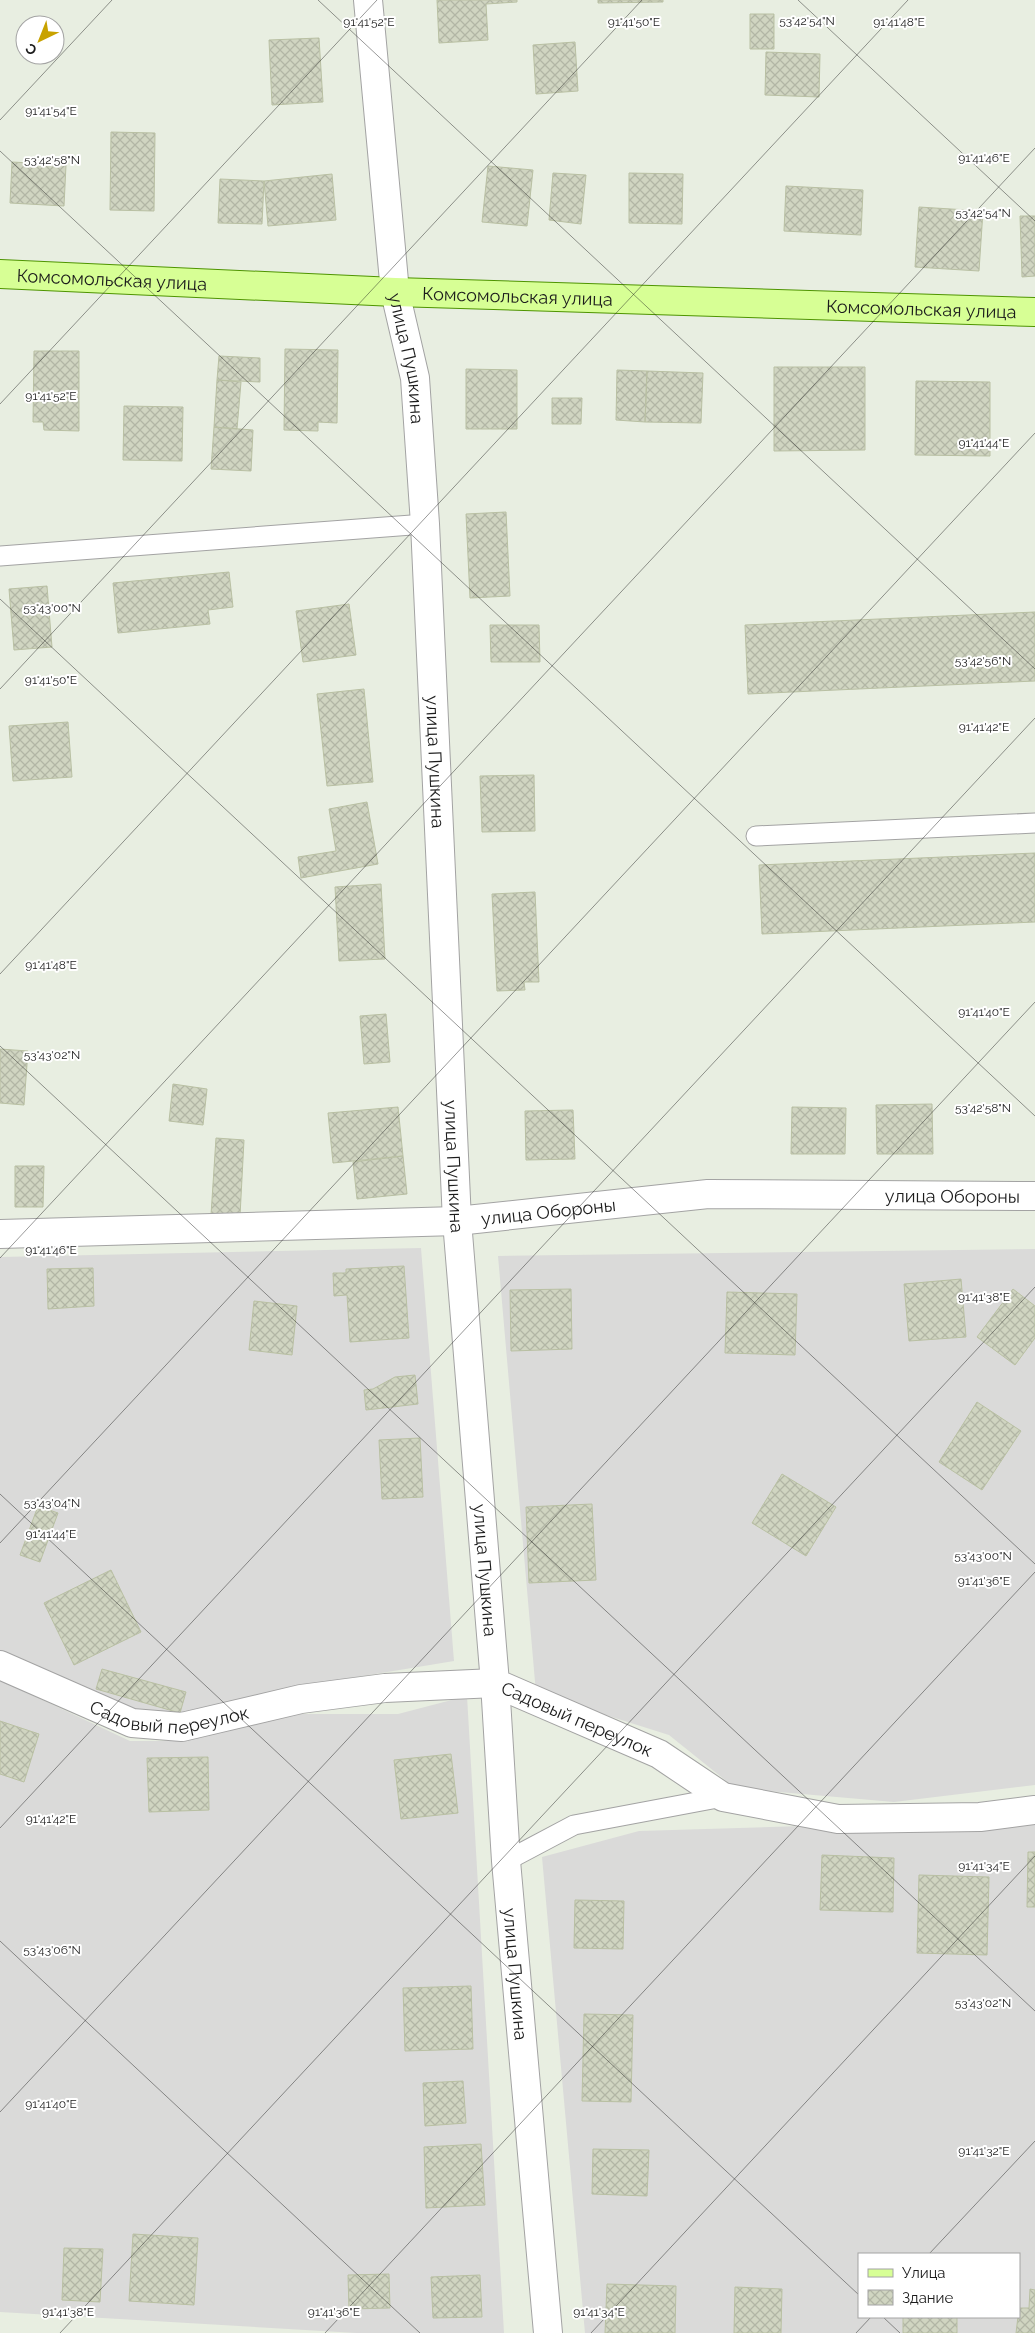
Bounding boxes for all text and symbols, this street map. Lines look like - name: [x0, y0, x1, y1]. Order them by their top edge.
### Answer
- text: 53°42'54"N: [779, 14, 835, 28]
- north arrow: [15, 15, 65, 65]
- text: 91°41'52"E: [343, 15, 395, 29]
- text: 91°41'50"E: [608, 15, 660, 29]
- text: 91°41'48"E: [873, 15, 925, 29]
- text: С: [22, 40, 40, 59]
- text: 91°41'54"E: [25, 104, 77, 118]
- text: 91°41'46"E: [958, 151, 1010, 165]
- text: 53°42'58"N: [24, 153, 80, 167]
- text: 53°42'54"N: [955, 206, 1011, 220]
- street label: Комсомольская улица: [16, 264, 208, 294]
- street label: Комсомольская улица: [422, 282, 613, 309]
- street label: улица Пушкина: [385, 291, 429, 425]
- street label: Комсомольская улица: [826, 295, 1017, 322]
- text: 91°41'52"E: [25, 389, 77, 403]
- text: 91°41'44"E: [959, 436, 1009, 450]
- text: 53°43'00"N: [23, 601, 81, 615]
- text: 53°42'56"N: [955, 654, 1011, 668]
- text: 91°41'50"E: [25, 673, 77, 687]
- street label: улица Пушкина: [422, 695, 449, 829]
- text: 91°41'42"E: [959, 720, 1009, 734]
- text: 91°41'48"E: [25, 958, 77, 972]
- text: 91°41'40"E: [958, 1005, 1010, 1019]
- text: 53°43'02"N: [24, 1048, 80, 1062]
- street label: улица Пушкина: [441, 1100, 468, 1234]
- text: 53°42'58"N: [955, 1101, 1011, 1115]
- street label: улица Обороны: [885, 1185, 1020, 1206]
- street label: улица Обороны: [480, 1194, 617, 1229]
- text: 91°41'46"E: [25, 1243, 77, 1257]
- text: 91°41'38"E: [958, 1290, 1010, 1304]
- text: 53°43'04"N: [24, 1496, 80, 1510]
- street label: улица Пушкина: [470, 1503, 502, 1637]
- text: 91°41'44"E: [26, 1527, 76, 1541]
- text: 53°43'00"N: [954, 1549, 1012, 1563]
- text: 91°41'36"E: [958, 1574, 1010, 1588]
- street label: Садовый переулок: [498, 1677, 656, 1761]
- street label: Садовый переулок: [87, 1695, 251, 1738]
- text: 91°41'42"E: [26, 1812, 76, 1826]
- text: 91°41'34"E: [958, 1859, 1010, 1873]
- street label: улица Пушкина: [500, 1907, 532, 2041]
- text: 53°43'06"N: [23, 1943, 81, 1957]
- text: 53°43'02"N: [955, 1996, 1011, 2010]
- text: 91°41'40"E: [25, 2097, 77, 2111]
- text: 91°41'32"E: [958, 2144, 1010, 2158]
- legend: [858, 2253, 1020, 2318]
- text: Улица: [902, 2264, 946, 2282]
- text: Здание: [902, 2289, 954, 2307]
- text: 91°41'38"E: [42, 2305, 94, 2319]
- text: 91°41'36"E: [308, 2305, 360, 2319]
- text: 91°41'34"E: [573, 2305, 625, 2319]

